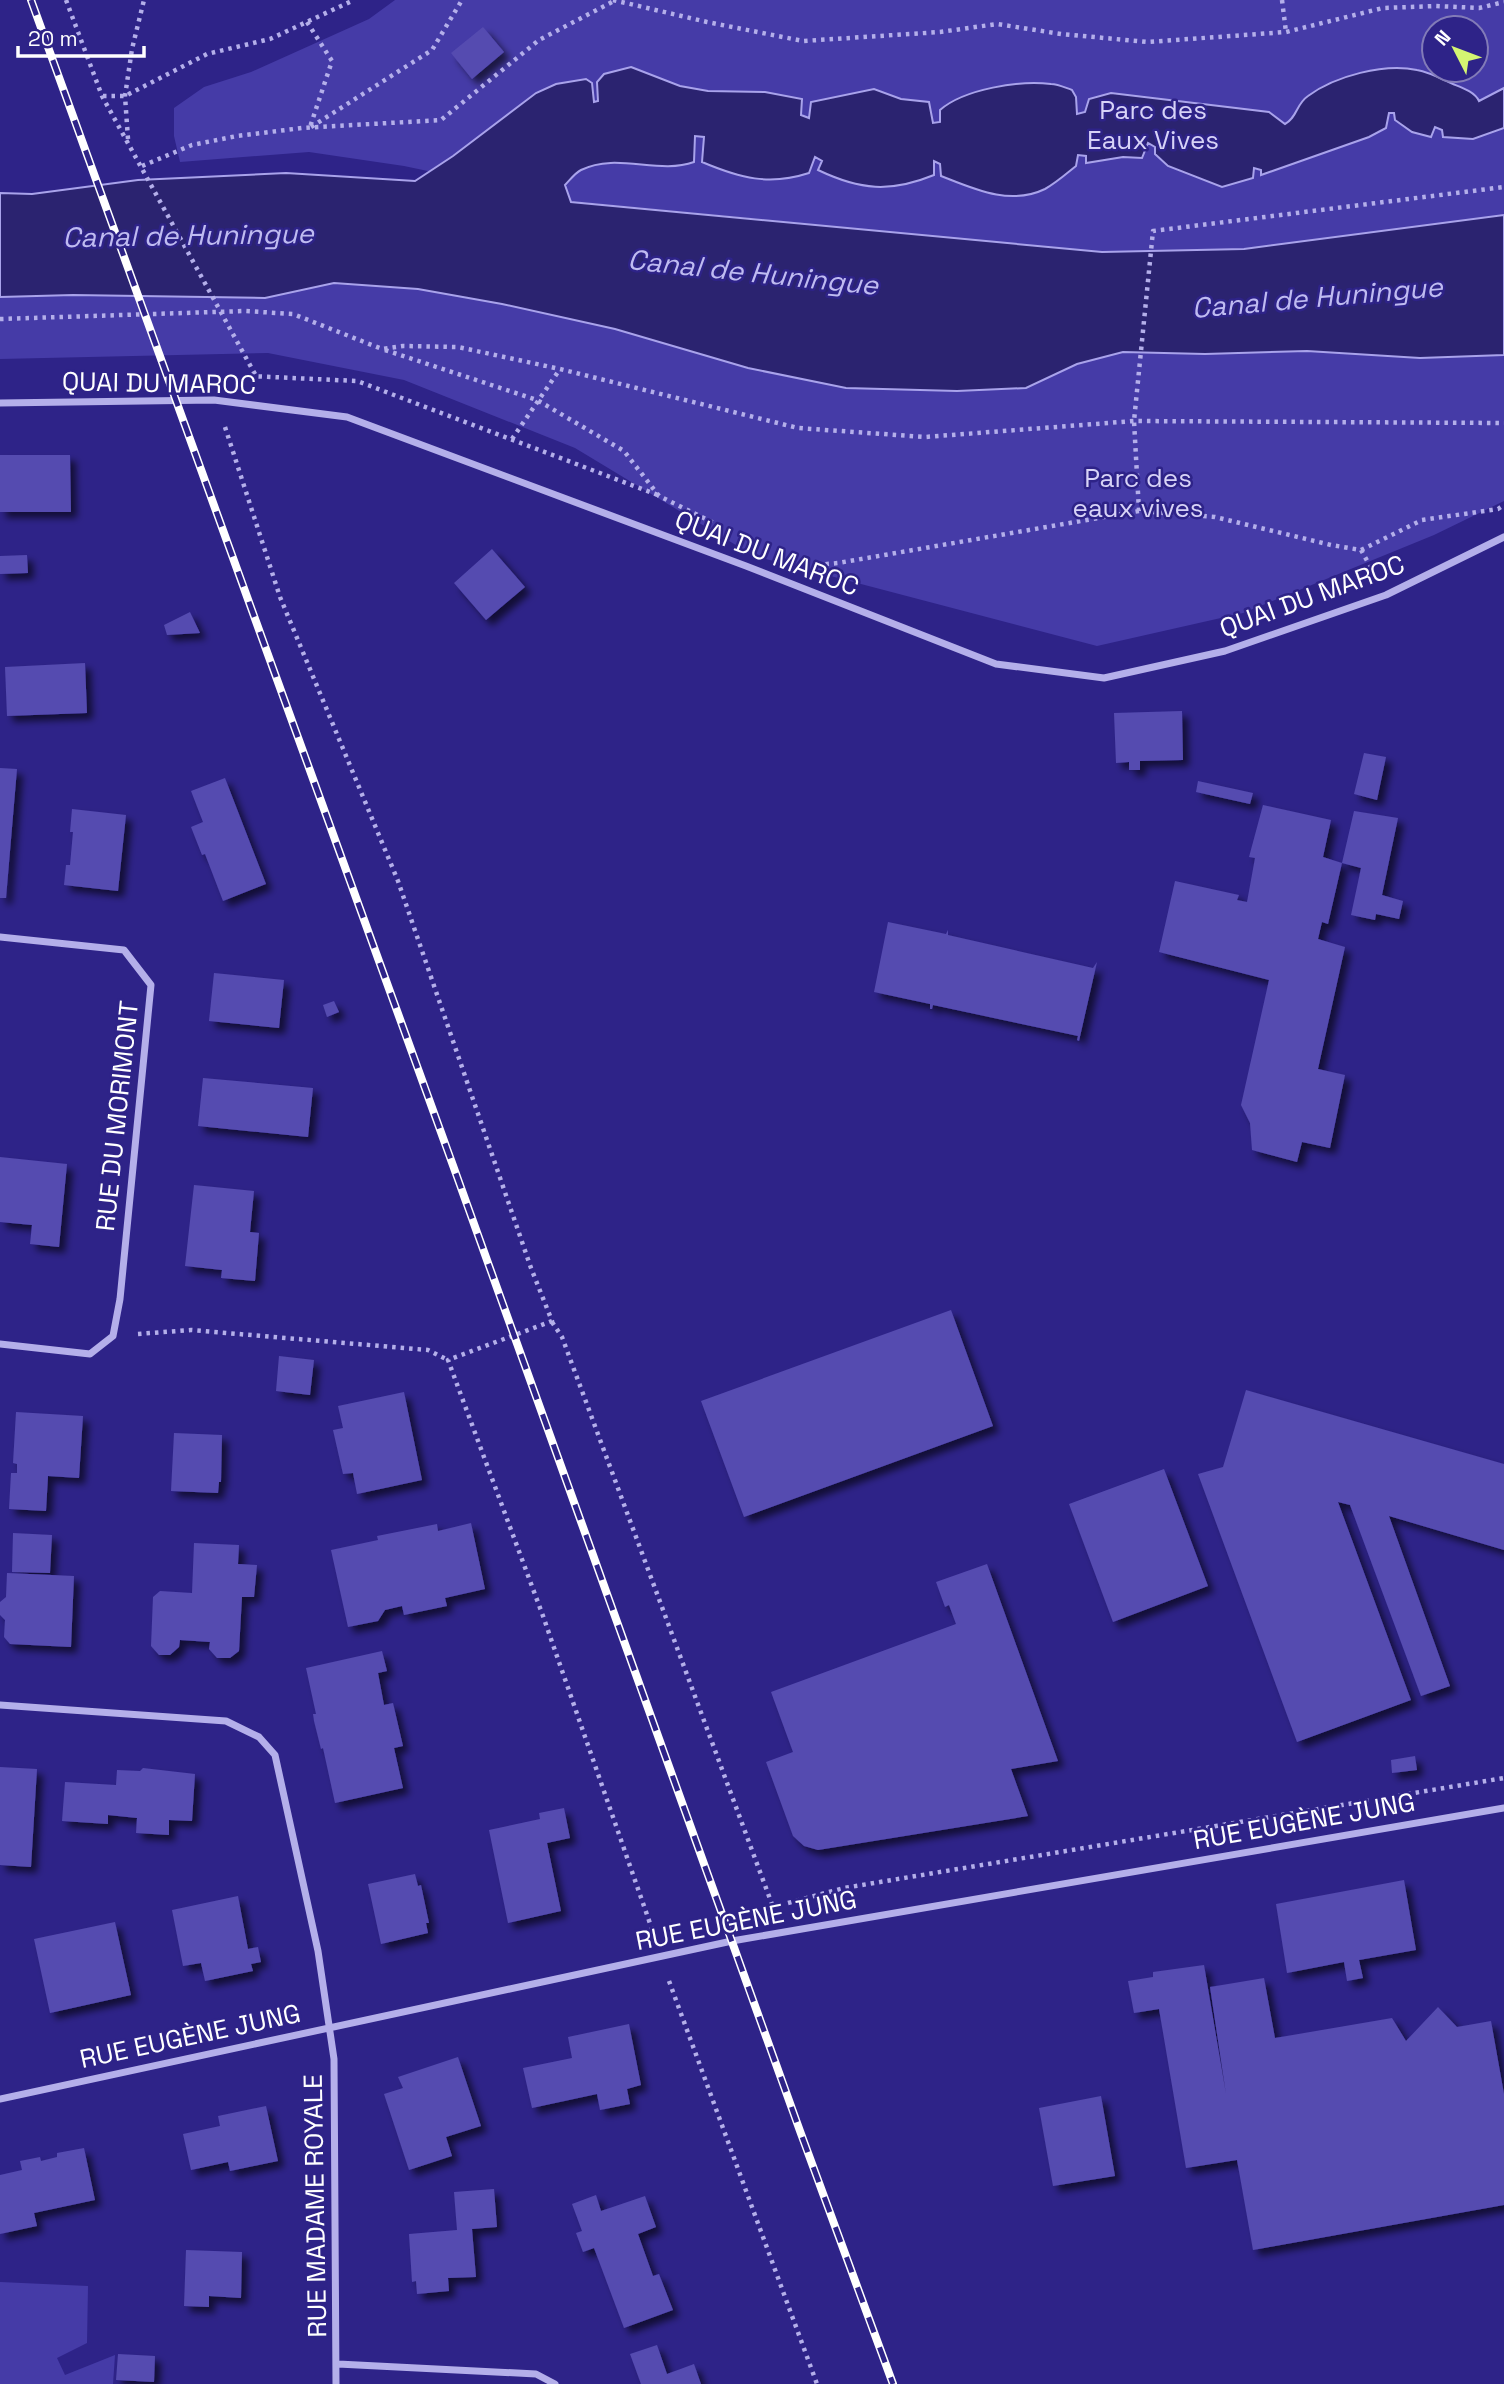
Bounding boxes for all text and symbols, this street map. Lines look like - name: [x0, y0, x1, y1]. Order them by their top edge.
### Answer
- scale bar: [18, 14, 144, 58]
- north arrow: [1420, 14, 1490, 84]
- text: 20 m: [28, 25, 78, 52]
- text: N: [1429, 25, 1456, 51]
- park label: Parc des Eaux Vives: [1087, 93, 1219, 157]
- water label: Canal de Huningue: [62, 215, 316, 255]
- water label: Canal de Huningue: [626, 241, 881, 303]
- water label: Canal de Huningue: [1190, 268, 1445, 326]
- street label: QUAI DU MAROC: [62, 364, 256, 402]
- park label: Parc des eaux vives: [1073, 461, 1204, 525]
- street label: QUAI DU MAROC: [670, 502, 864, 604]
- street label: QUAI DU MAROC: [1215, 547, 1409, 645]
- street label: RUE DU MORIMONT: [88, 999, 146, 1233]
- street label: RUE EUGÈNE JUNG: [1190, 1785, 1418, 1857]
- street label: RUE EUGÈNE JUNG: [633, 1882, 859, 1958]
- street label: RUE EUGÈNE JUNG: [77, 1996, 303, 2076]
- street label: RUE MADAME ROYALE: [296, 2074, 334, 2338]

